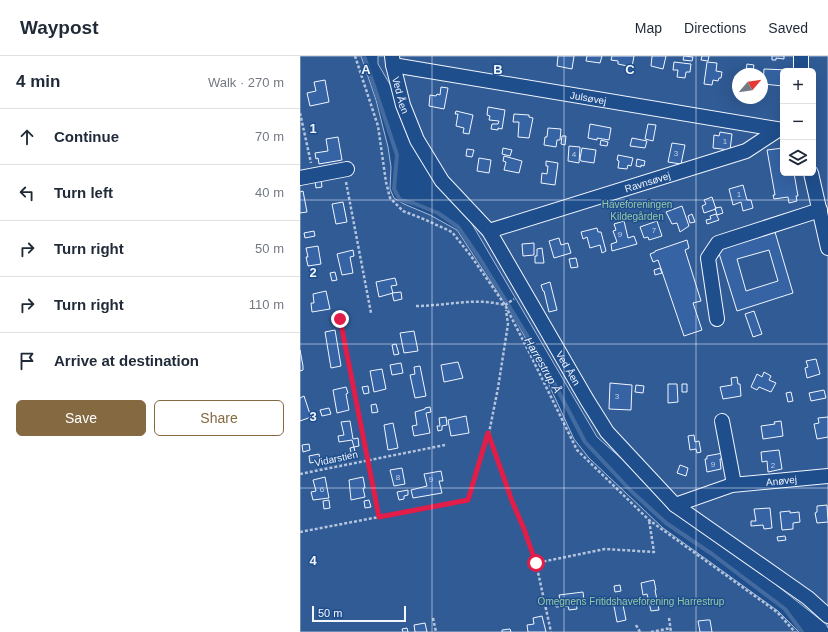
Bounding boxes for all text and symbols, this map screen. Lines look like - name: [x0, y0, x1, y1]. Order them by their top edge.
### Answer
- text: Waypost: [20, 17, 98, 38]
- text: Map: [635, 20, 662, 36]
- text: Directions: [684, 20, 746, 36]
- text: Saved: [768, 20, 808, 36]
- text: A: [361, 62, 371, 77]
- text: B: [493, 62, 503, 77]
- text: C: [625, 62, 635, 77]
- north arrow: [732, 68, 768, 104]
- map controls: [780, 68, 816, 176]
- button: +: [780, 68, 816, 104]
- text: 4 min: [16, 72, 60, 91]
- text: Walk · 270 m: [208, 75, 284, 90]
- street label: Ved Åen: [390, 75, 411, 115]
- street label: Julsøvej: [569, 90, 607, 106]
- button: −: [780, 104, 816, 140]
- text: 1: [309, 121, 317, 136]
- icon: ahead: [16, 126, 38, 148]
- text: Continue: [54, 128, 119, 145]
- text: 70 m: [255, 129, 284, 144]
- house number: 1: [723, 137, 728, 146]
- button: layers: [780, 140, 816, 176]
- house number: 3: [674, 149, 679, 158]
- house number: 4: [572, 150, 577, 159]
- street label: Ravnsøvej: [623, 170, 672, 194]
- icon: left: [16, 182, 38, 204]
- text: Turn left: [54, 184, 113, 201]
- text: 40 m: [255, 185, 284, 200]
- house number: 1: [737, 190, 742, 199]
- park label: Haveforeningen Kildegården: [602, 199, 672, 222]
- house number: 7: [652, 226, 657, 235]
- house number: 9: [618, 230, 623, 239]
- icon: right: [16, 238, 38, 260]
- text: Turn right: [54, 240, 124, 257]
- text: 50 m: [255, 241, 284, 256]
- text: 2: [309, 265, 317, 280]
- icon: right: [16, 294, 38, 316]
- text: Turn right: [54, 296, 124, 313]
- text: 110 m: [249, 297, 284, 312]
- route end: [331, 310, 349, 328]
- water label: Harrestrup Å: [522, 335, 564, 395]
- street label: Ved Åen: [554, 349, 582, 387]
- icon: arrive: [16, 350, 38, 372]
- text: Arrive at destination: [54, 352, 199, 369]
- house number: 3: [615, 392, 620, 401]
- button: Save: [16, 400, 146, 436]
- button: Share: [154, 400, 284, 436]
- text: 3: [309, 409, 317, 424]
- street label: Vidarstien: [313, 449, 359, 468]
- house number: 9: [711, 460, 716, 469]
- house number: 2: [771, 461, 776, 470]
- house number: 8: [396, 473, 401, 482]
- street label: Anøvej: [765, 474, 797, 488]
- house number: 9: [429, 475, 434, 484]
- house number: 6: [320, 485, 325, 494]
- text: 4: [309, 553, 317, 568]
- route start: [527, 554, 545, 572]
- park label: Omegnens Fritidshaveforening Harrestrup: [538, 596, 725, 607]
- scale bar: [312, 604, 406, 623]
- text: 50 m: [318, 607, 342, 619]

